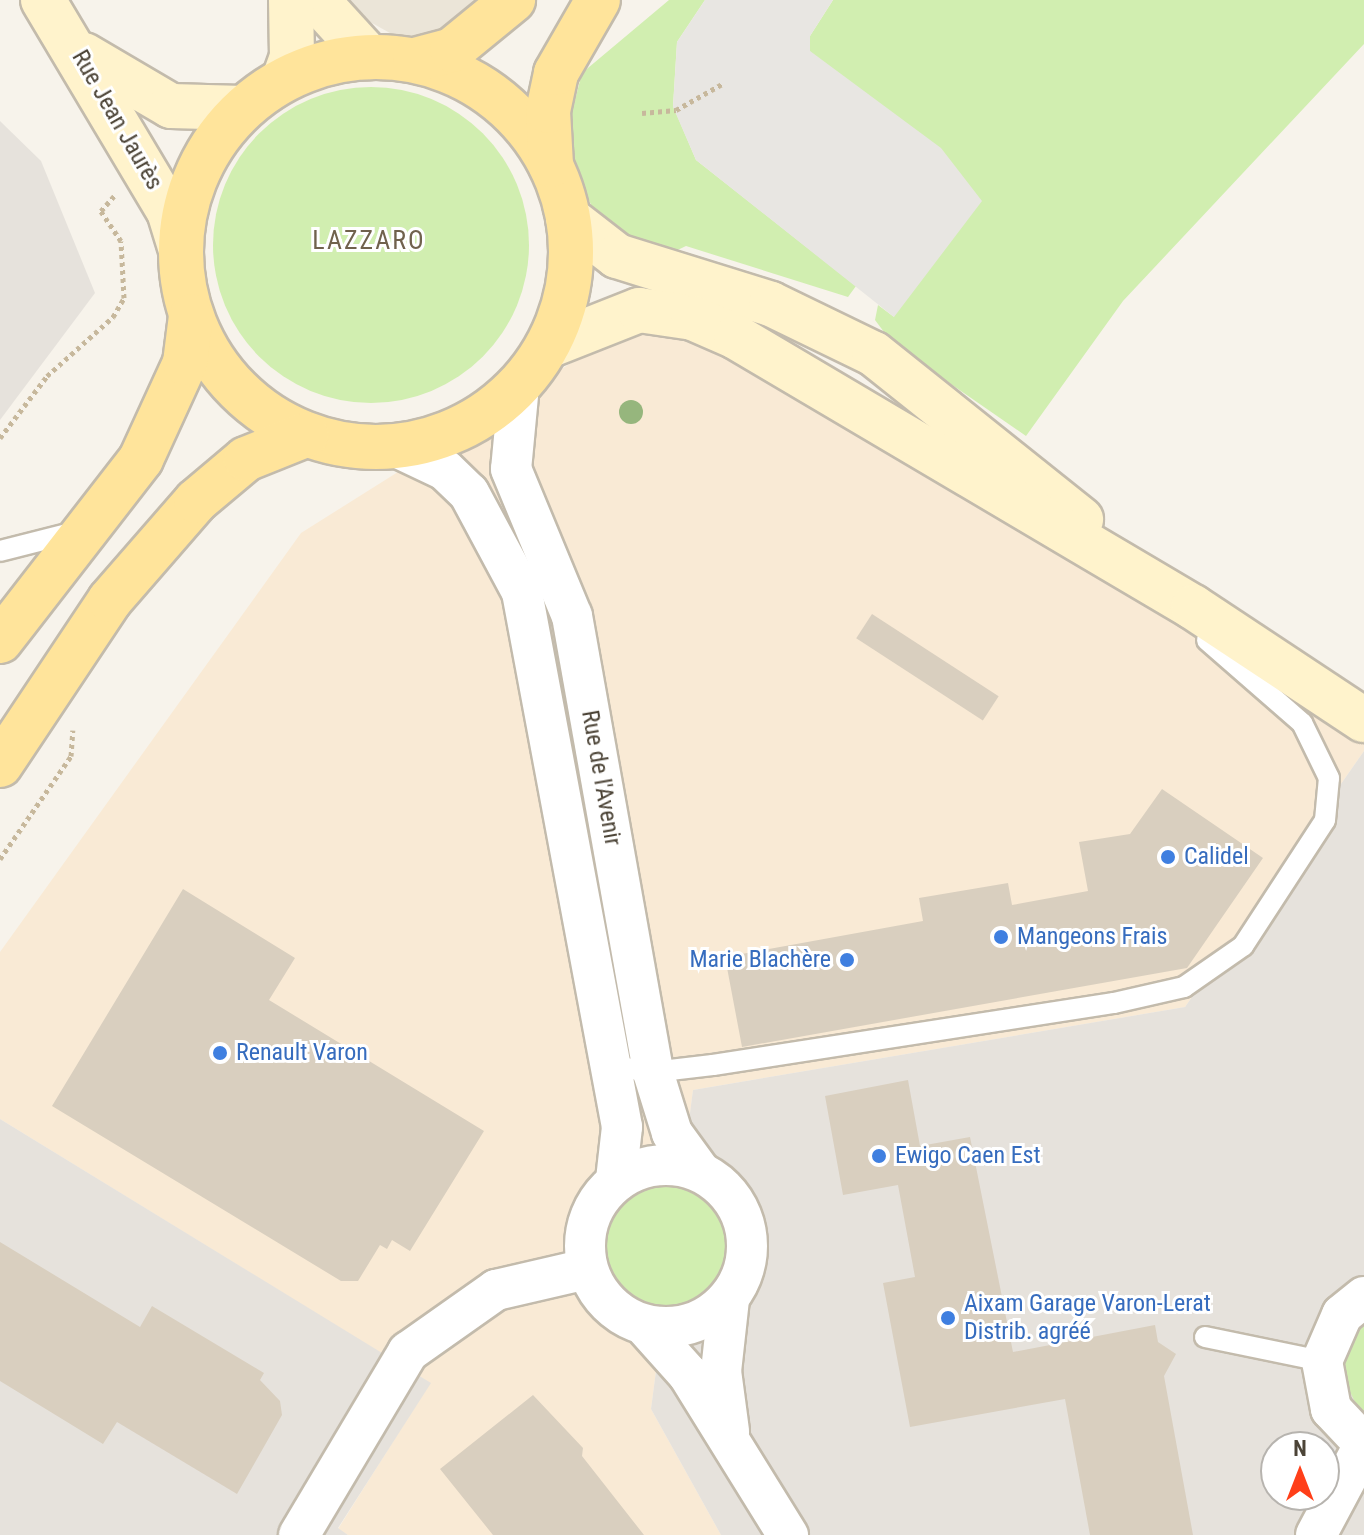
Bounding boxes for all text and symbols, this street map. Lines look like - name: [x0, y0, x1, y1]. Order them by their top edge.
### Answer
- street label: Rue Jean Jaurès: [65, 45, 169, 195]
- district label: LAZZARO: [312, 225, 426, 257]
- street label: Rue de l'Avenir: [575, 708, 627, 848]
- place label: Calidel: [1184, 843, 1249, 871]
- marker: Calidel: [1159, 848, 1177, 866]
- place label: Mangeons Frais: [1017, 923, 1167, 951]
- marker: Mangeons Frais: [992, 928, 1010, 946]
- place label: Marie Blachère: [689, 946, 831, 974]
- marker: Marie Blachère: [838, 951, 856, 969]
- place label: Renault Varon: [236, 1039, 368, 1067]
- marker: Renault Varon: [211, 1044, 229, 1062]
- place label: Ewigo Caen Est: [895, 1142, 1041, 1170]
- marker: Ewigo Caen Est: [870, 1147, 888, 1165]
- place label: Aixam Garage Varon-Lerat Distrib. agréé: [964, 1290, 1211, 1346]
- marker: Aixam Garage Varon-Lerat Distrib. agréé: [939, 1309, 957, 1327]
- north arrow: [1260, 1431, 1340, 1511]
- text: N: [1293, 1436, 1307, 1461]

